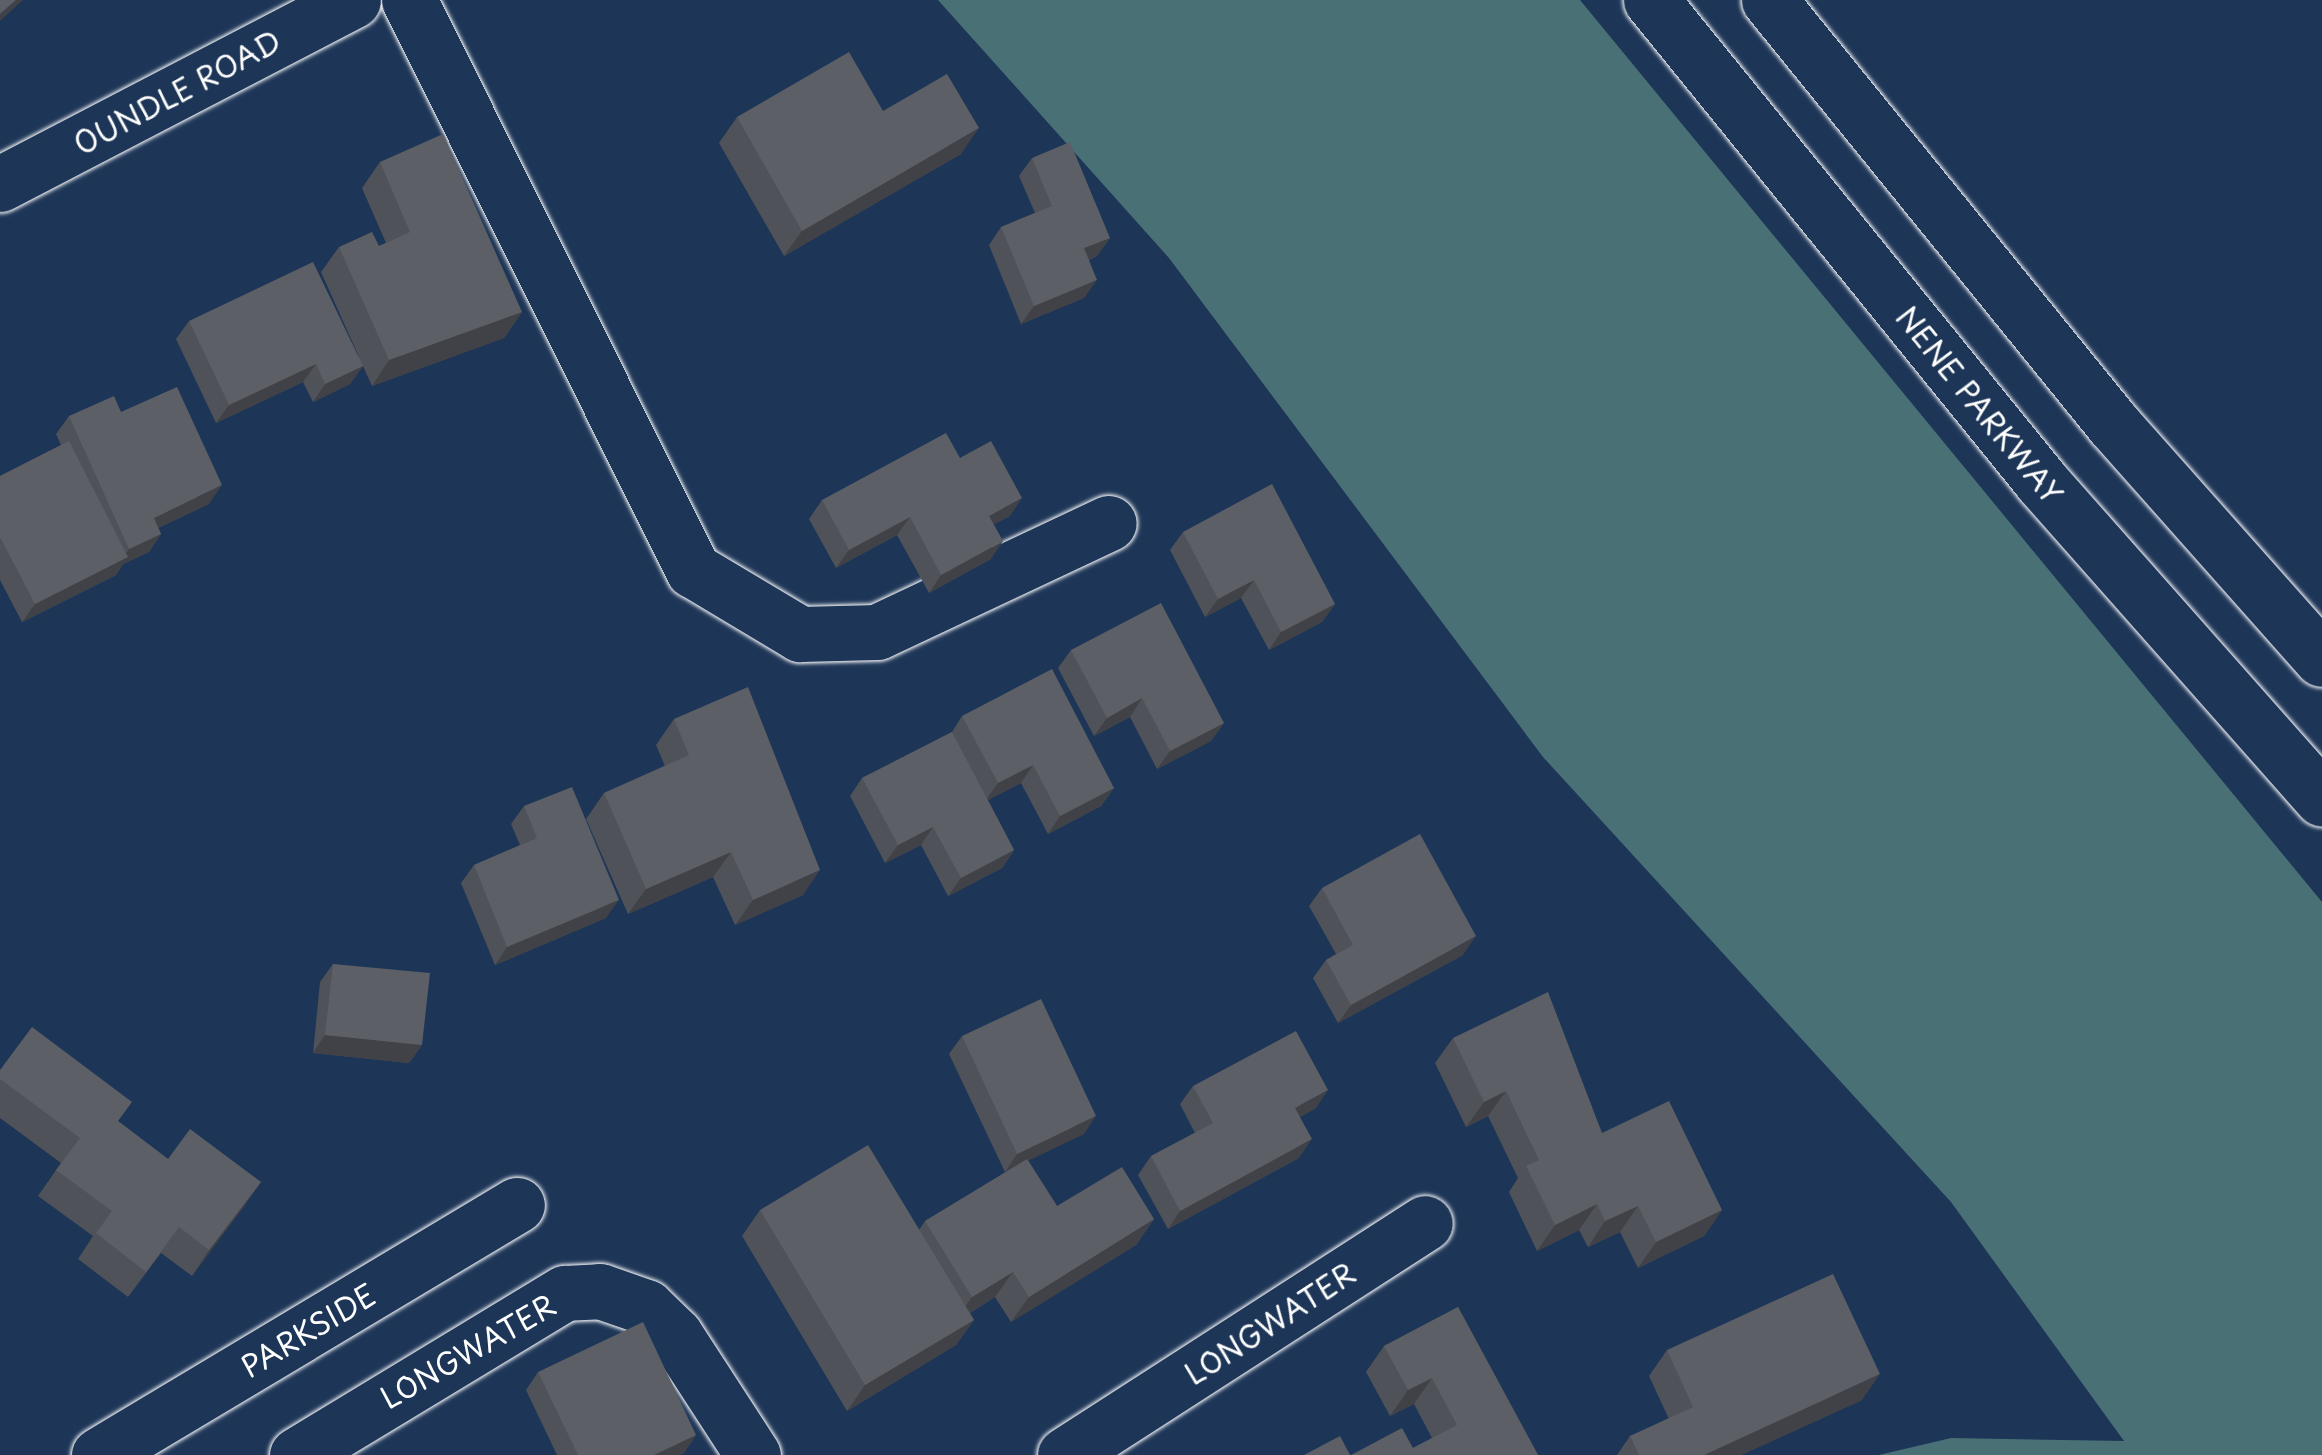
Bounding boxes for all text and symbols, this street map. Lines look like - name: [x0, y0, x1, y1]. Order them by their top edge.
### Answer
- street label: OUNDLE ROAD: [66, 22, 288, 162]
- street label: NENE PARKWAY: [1889, 299, 2071, 511]
- street label: LONGWATER: [1178, 1254, 1362, 1392]
- street label: PARKSIDE: [234, 1276, 382, 1384]
- street label: LONGWATER: [374, 1286, 562, 1416]

